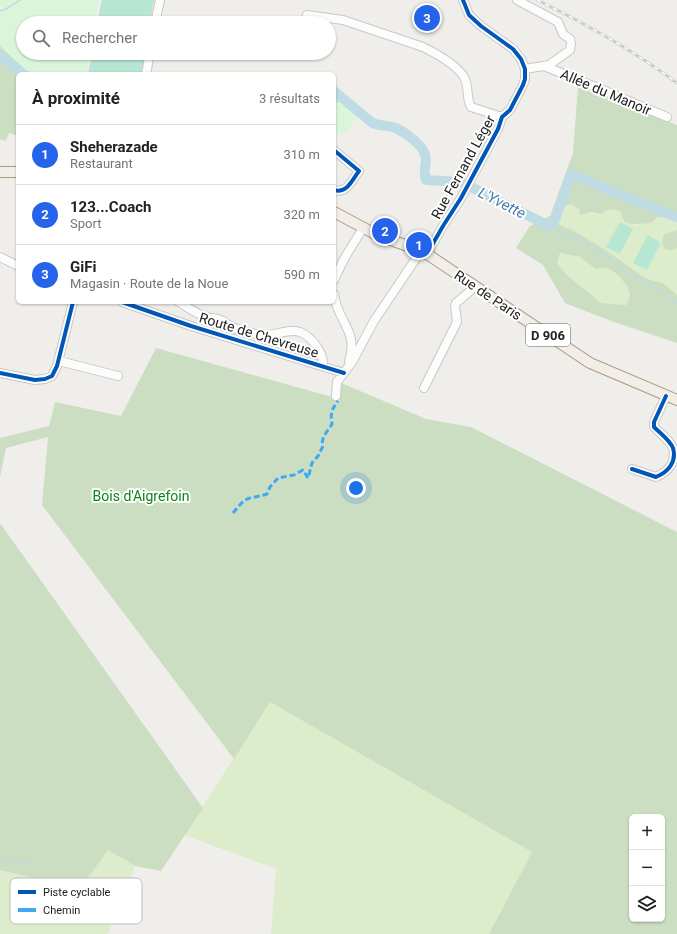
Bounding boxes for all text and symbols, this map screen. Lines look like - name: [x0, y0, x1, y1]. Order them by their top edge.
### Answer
- pin: 3: [414, 3, 440, 33]
- search box: [16, 16, 336, 60]
- icon: search: [30, 27, 52, 49]
- text: Rechercher: [62, 29, 137, 47]
- street label: Allée du Manoir: [558, 66, 654, 118]
- text: À proximité: [32, 88, 120, 108]
- text: 3 résultats: [259, 91, 320, 106]
- street label: Rue Fernand Léger: [428, 112, 498, 222]
- text: Sheherazade: [70, 138, 158, 156]
- text: 1: [41, 147, 49, 162]
- text: 310 m: [283, 147, 320, 162]
- text: Restaurant: [70, 156, 133, 171]
- water label: L'Yvette: [475, 183, 529, 223]
- text: 123...Coach: [70, 198, 151, 216]
- text: 2: [41, 207, 49, 222]
- text: 320 m: [283, 207, 320, 222]
- text: Sport: [70, 216, 101, 231]
- pin: 2: [372, 216, 398, 246]
- pin: 1: [406, 230, 432, 260]
- text: GiFi: [70, 258, 96, 276]
- text: 3: [41, 267, 49, 282]
- text: 590 m: [283, 267, 320, 282]
- street label: Rue de Paris: [451, 267, 525, 323]
- text: Magasin · Route de la Noue: [70, 276, 228, 291]
- street label: Route de Chevreuse: [197, 309, 321, 361]
- road number: D 906: [526, 324, 570, 346]
- your location: [346, 478, 366, 498]
- park label: Bois d'Aigrefoin: [93, 488, 189, 504]
- map controls: [629, 814, 665, 922]
- button: +: [629, 814, 665, 850]
- button: −: [629, 850, 665, 886]
- legend: [10, 878, 142, 924]
- text: Piste cyclable: [43, 886, 111, 899]
- button: layers: [629, 886, 665, 922]
- text: Chemin: [43, 904, 80, 917]

